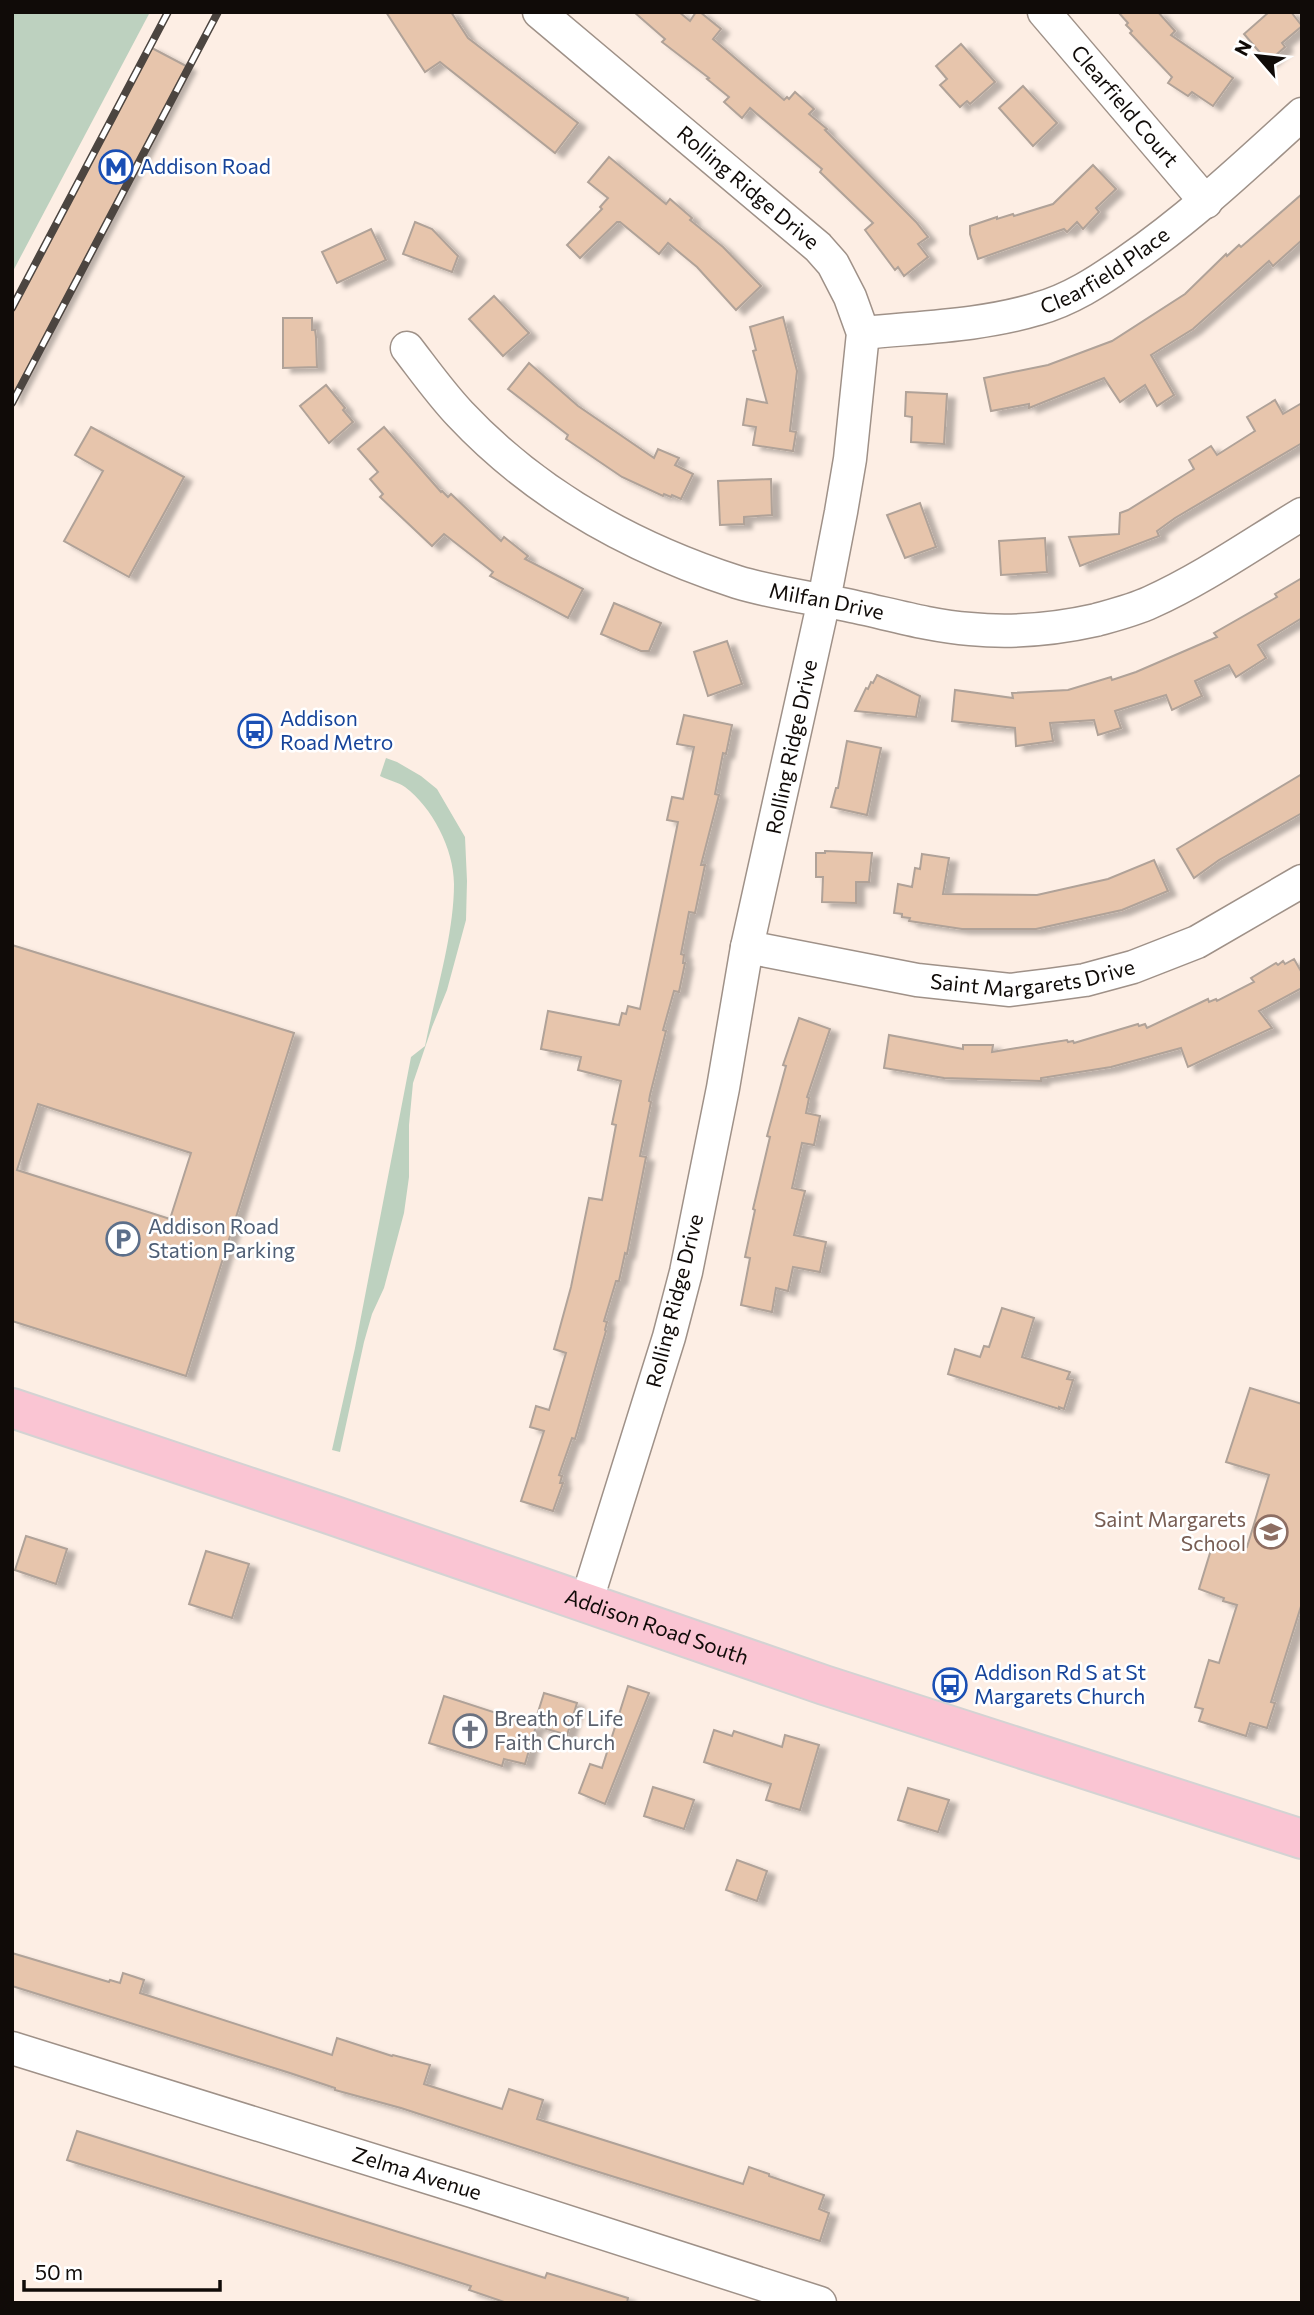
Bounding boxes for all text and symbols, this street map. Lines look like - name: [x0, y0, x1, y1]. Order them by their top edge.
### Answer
- north arrow: [1223, 21, 1293, 91]
- text: N: [1229, 36, 1256, 59]
- street label: Clearfield Court: [1067, 39, 1184, 171]
- street label: Rolling Ridge Drive: [673, 120, 825, 254]
- metro station icon: Addison Road: [97, 148, 135, 186]
- place label: Addison Road: [140, 153, 271, 178]
- street label: Clearfield Place: [1037, 221, 1174, 318]
- street label: Milfan Drive: [767, 577, 887, 624]
- street label: Rolling Ridge Drive: [760, 657, 821, 836]
- place label: Addison Road Metro: [280, 705, 393, 754]
- bus stop icon: Addison Road Metro: [236, 712, 274, 750]
- street label: Saint Margarets Drive: [929, 953, 1137, 1001]
- street label: Rolling Ridge Drive: [640, 1211, 707, 1390]
- place label: Addison Road Station Parking: [148, 1213, 295, 1262]
- parking icon: Addison Road Station Parking: [104, 1220, 142, 1258]
- place label: Saint Margarets School: [1094, 1506, 1246, 1555]
- school or university icon: Saint Margarets School: [1252, 1513, 1290, 1551]
- street label: Addison Road South: [562, 1583, 752, 1669]
- place label: Addison Rd S at St Margarets Church: [974, 1659, 1146, 1708]
- bus stop icon: Addison Rd S at St Margarets Church: [931, 1666, 969, 1704]
- place label: Breath of Life Faith Church: [494, 1705, 623, 1754]
- church icon: Breath of Life Faith Church: [451, 1712, 489, 1750]
- street label: Zelma Avenue: [350, 2141, 485, 2204]
- scale bar: [24, 2248, 220, 2292]
- text: 50 m: [35, 2259, 83, 2284]

